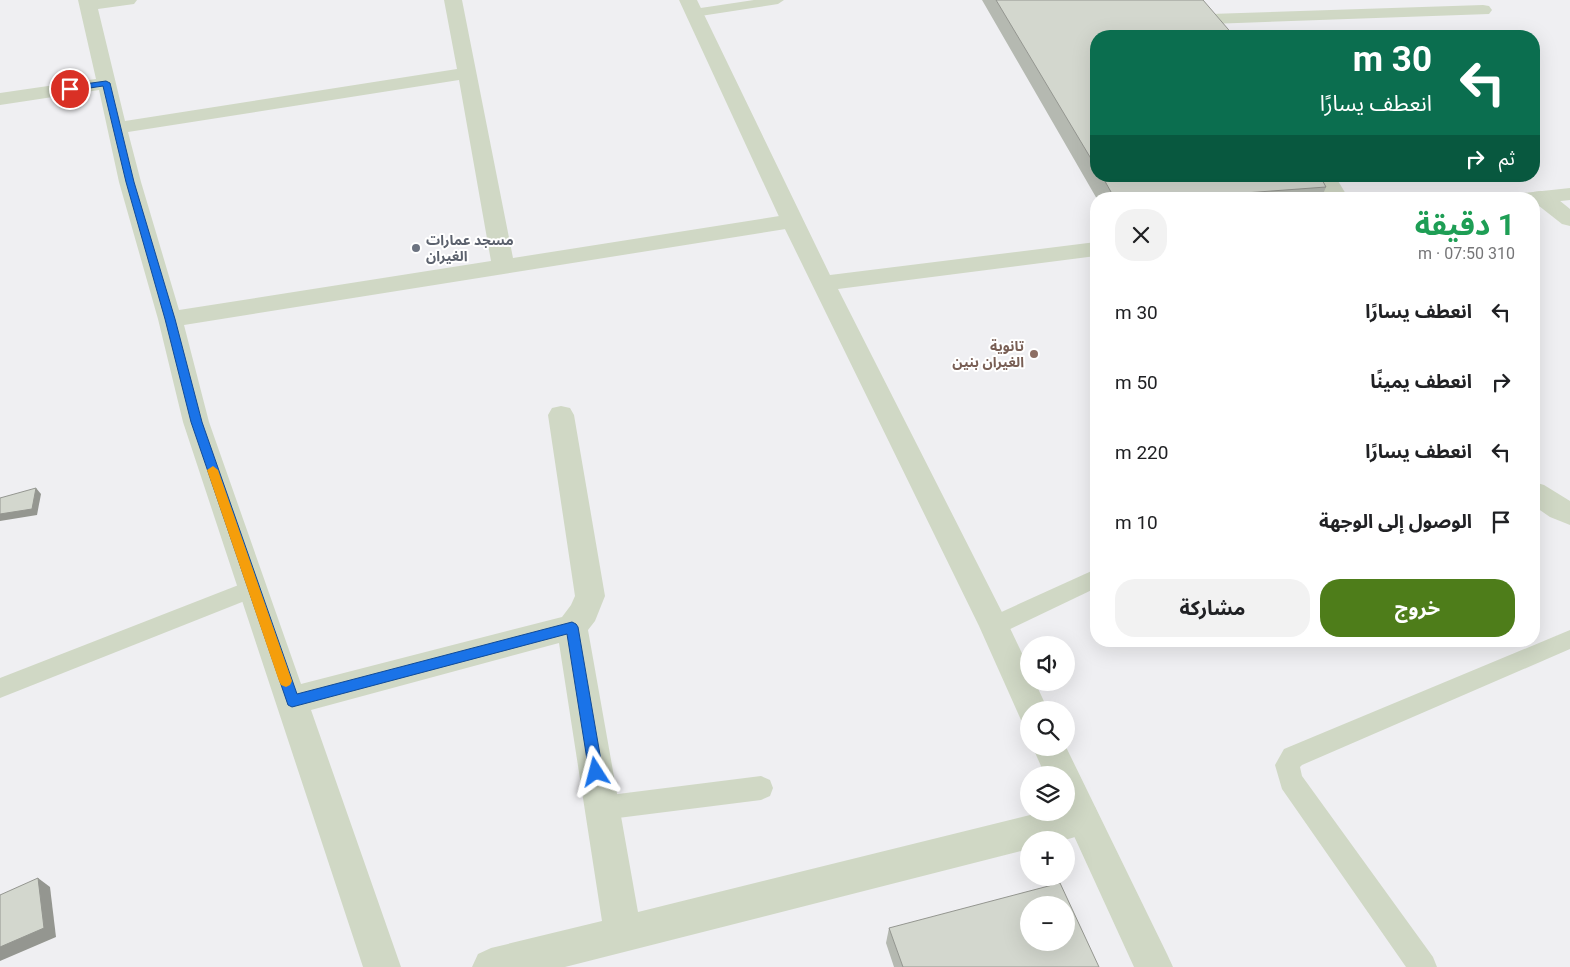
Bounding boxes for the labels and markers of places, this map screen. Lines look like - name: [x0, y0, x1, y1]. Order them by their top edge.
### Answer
- pin: [49, 68, 91, 110]
- place label: مسجد عمارات الغيران: [426, 232, 514, 265]
- marker: مسجد عمارات الغيران: [410, 242, 422, 254]
- place label: تانوية الغيران بنين: [952, 338, 1024, 371]
- marker: تانوية الغيران بنين: [1028, 348, 1040, 360]

